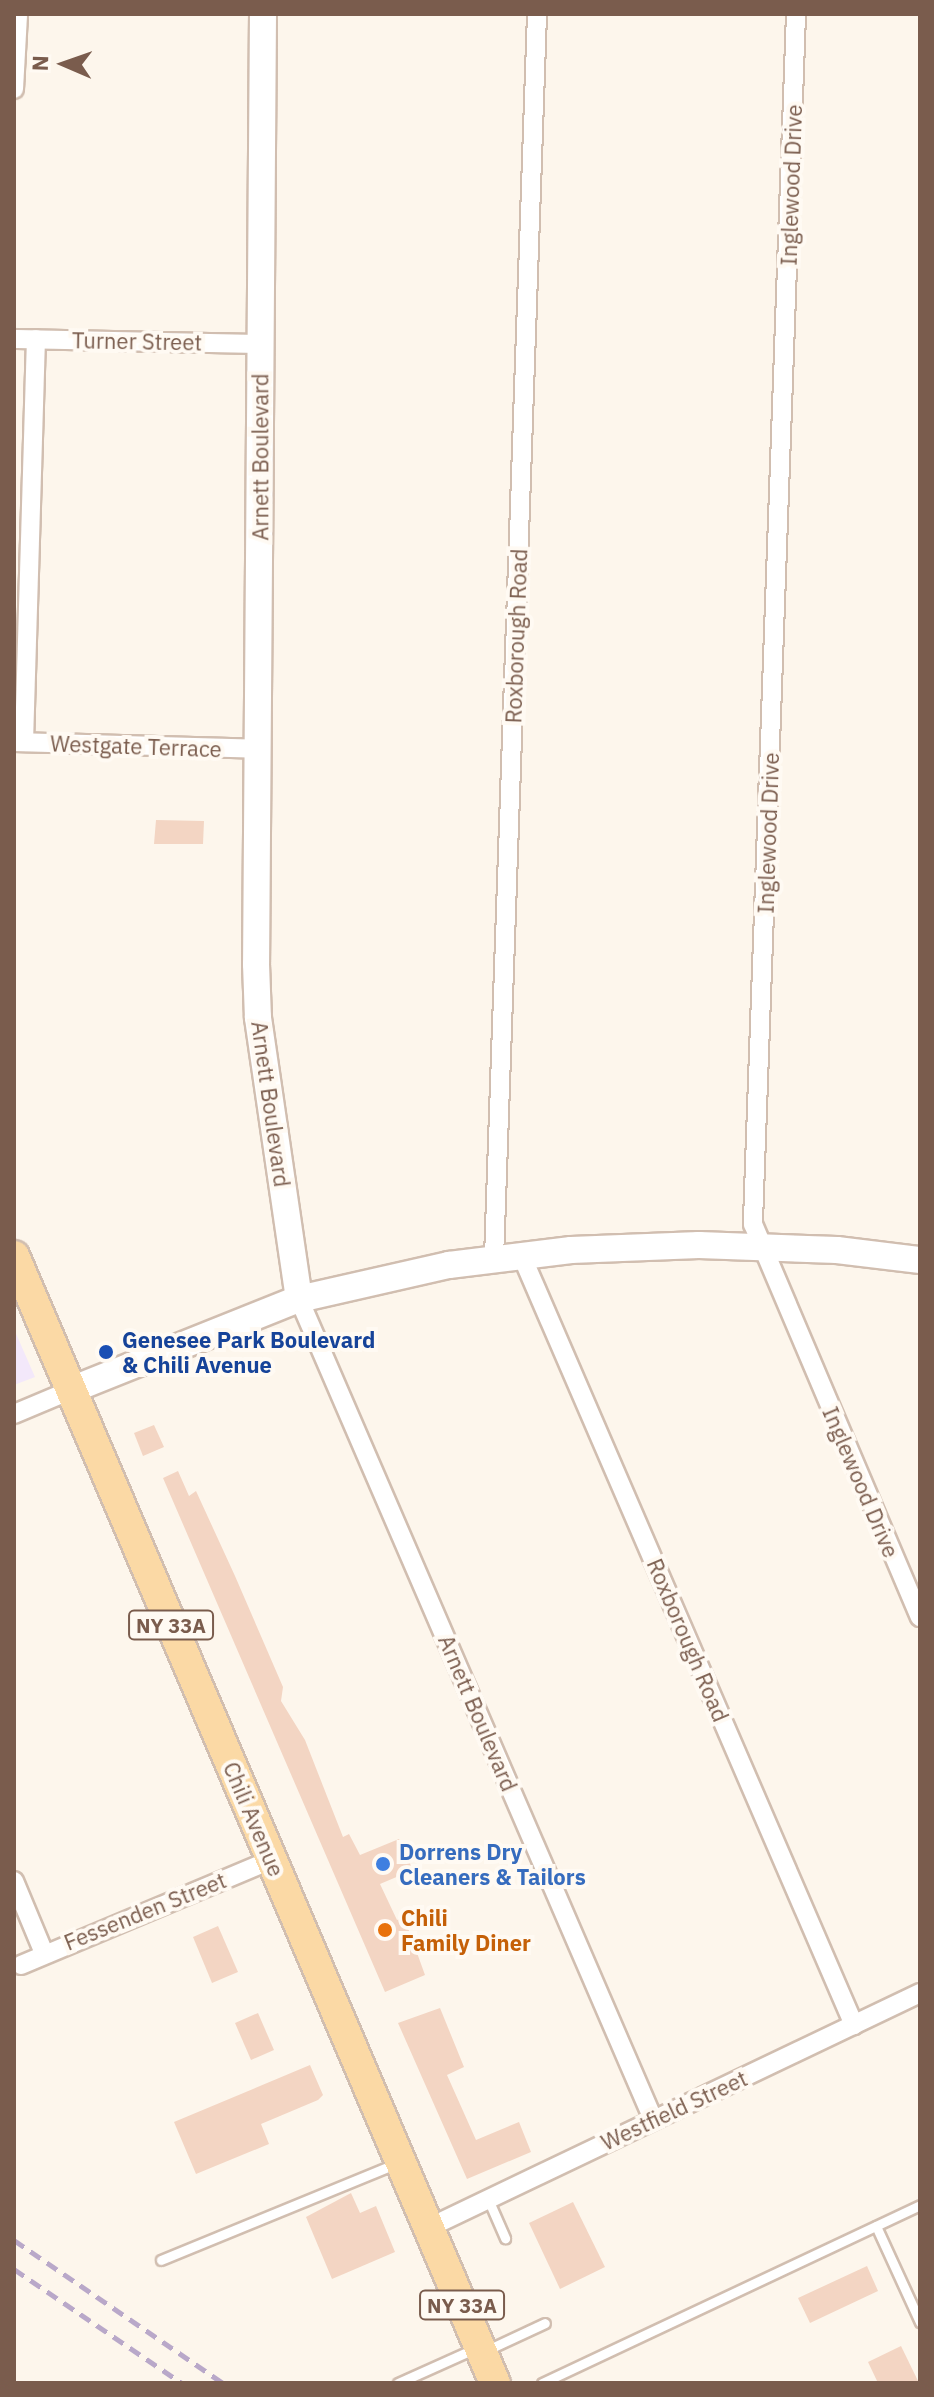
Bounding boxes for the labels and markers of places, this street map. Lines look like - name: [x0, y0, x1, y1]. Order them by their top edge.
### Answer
- place label: Genesee Park Boulevard & Chili Avenue: [122, 1326, 375, 1378]
- marker: Genesee Park Boulevard & Chili Avenue: [97, 1343, 115, 1361]
- place label: Dorrens Dry Cleaners & Tailors: [399, 1838, 586, 1890]
- marker: Dorrens Dry Cleaners & Tailors: [374, 1855, 392, 1873]
- place label: Chili Family Diner: [401, 1904, 531, 1956]
- marker: Chili Family Diner: [376, 1921, 394, 1939]

